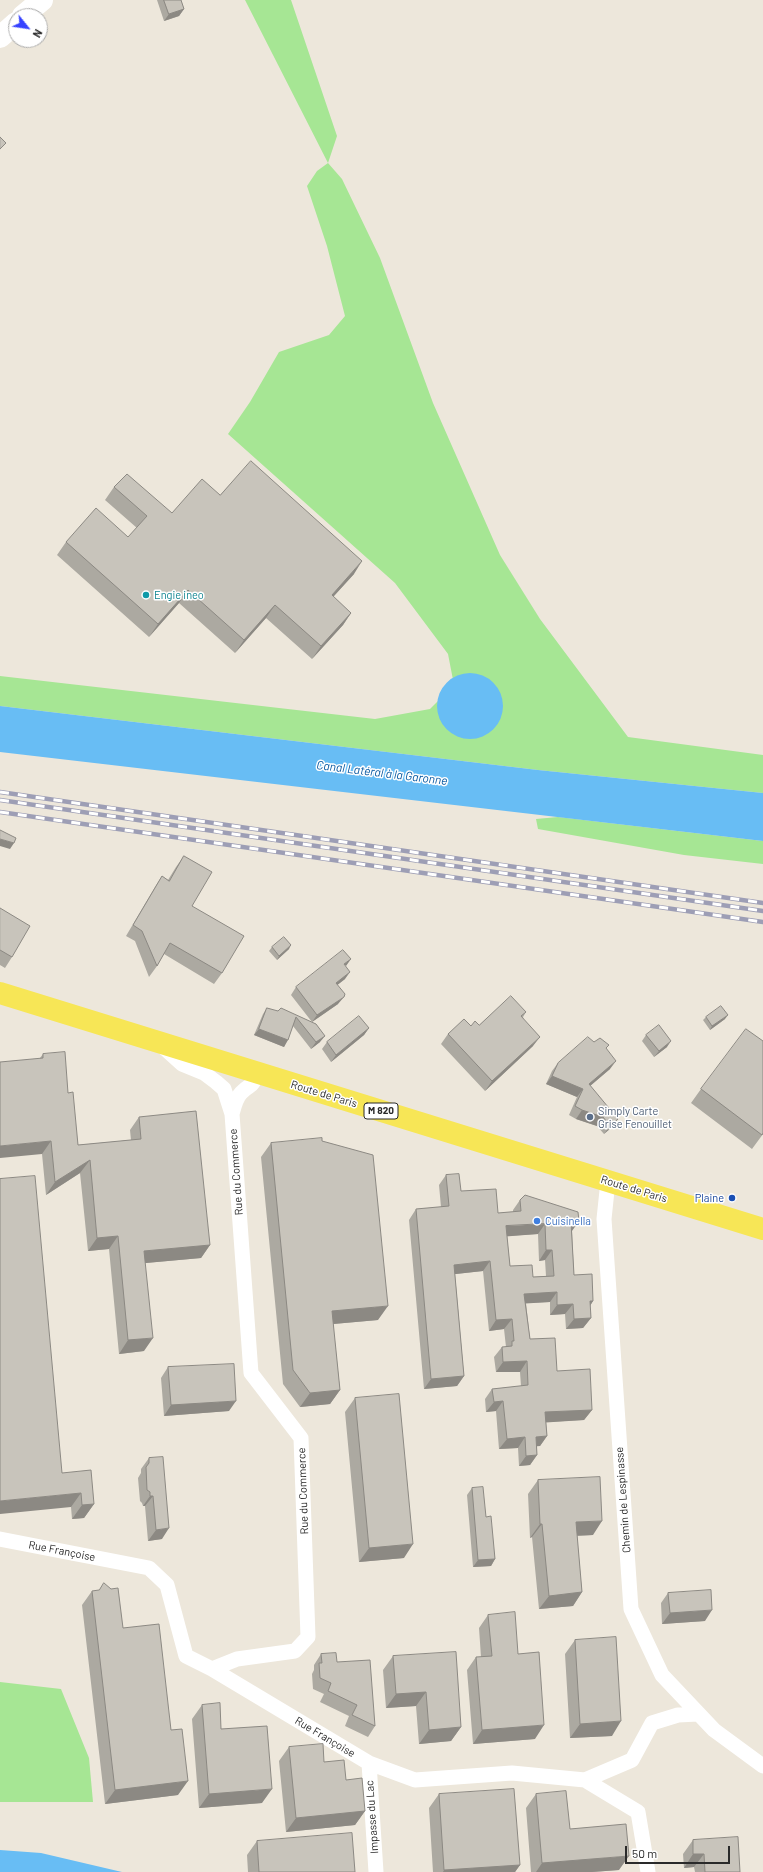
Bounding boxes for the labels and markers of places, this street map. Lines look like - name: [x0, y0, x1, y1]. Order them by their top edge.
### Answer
- place label: Engie ineo: [154, 588, 204, 602]
- marker: Engie ineo: [141, 590, 151, 600]
- place label: Simply Carte Grise Fenouillet: [598, 1104, 672, 1130]
- marker: Simply Carte Grise Fenouillet: [585, 1112, 595, 1122]
- place label: Plaine: [695, 1191, 724, 1205]
- marker: Plaine: [727, 1193, 737, 1203]
- place label: Cuisinella: [545, 1214, 591, 1228]
- marker: Cuisinella: [532, 1216, 542, 1226]

